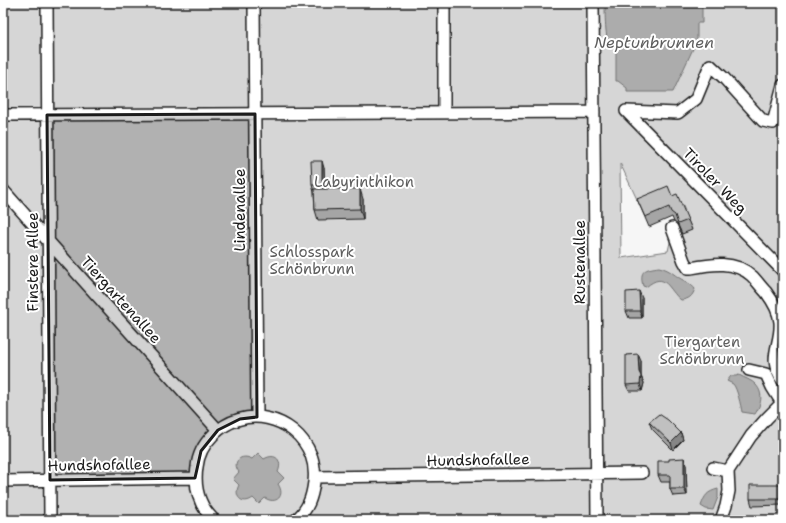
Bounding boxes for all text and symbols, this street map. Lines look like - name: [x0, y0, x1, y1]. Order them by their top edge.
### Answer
- water label: Neptunbrunnen: [594, 32, 714, 53]
- street label: Tiroler Weg: [678, 144, 752, 218]
- street label: Lindenallee: [230, 169, 250, 251]
- park label: Labyrinthikon: [314, 172, 414, 192]
- street label: Finstere Allee: [23, 212, 43, 312]
- street label: Rustenallee: [570, 220, 590, 304]
- park label: Schlosspark Schönbrunn: [270, 242, 354, 279]
- street label: Tiergartenallee: [76, 252, 166, 348]
- park label: Tiergarten Schönbrunn: [660, 332, 744, 369]
- street label: Hundshofallee: [426, 449, 530, 471]
- street label: Hundshofallee: [47, 454, 151, 476]

